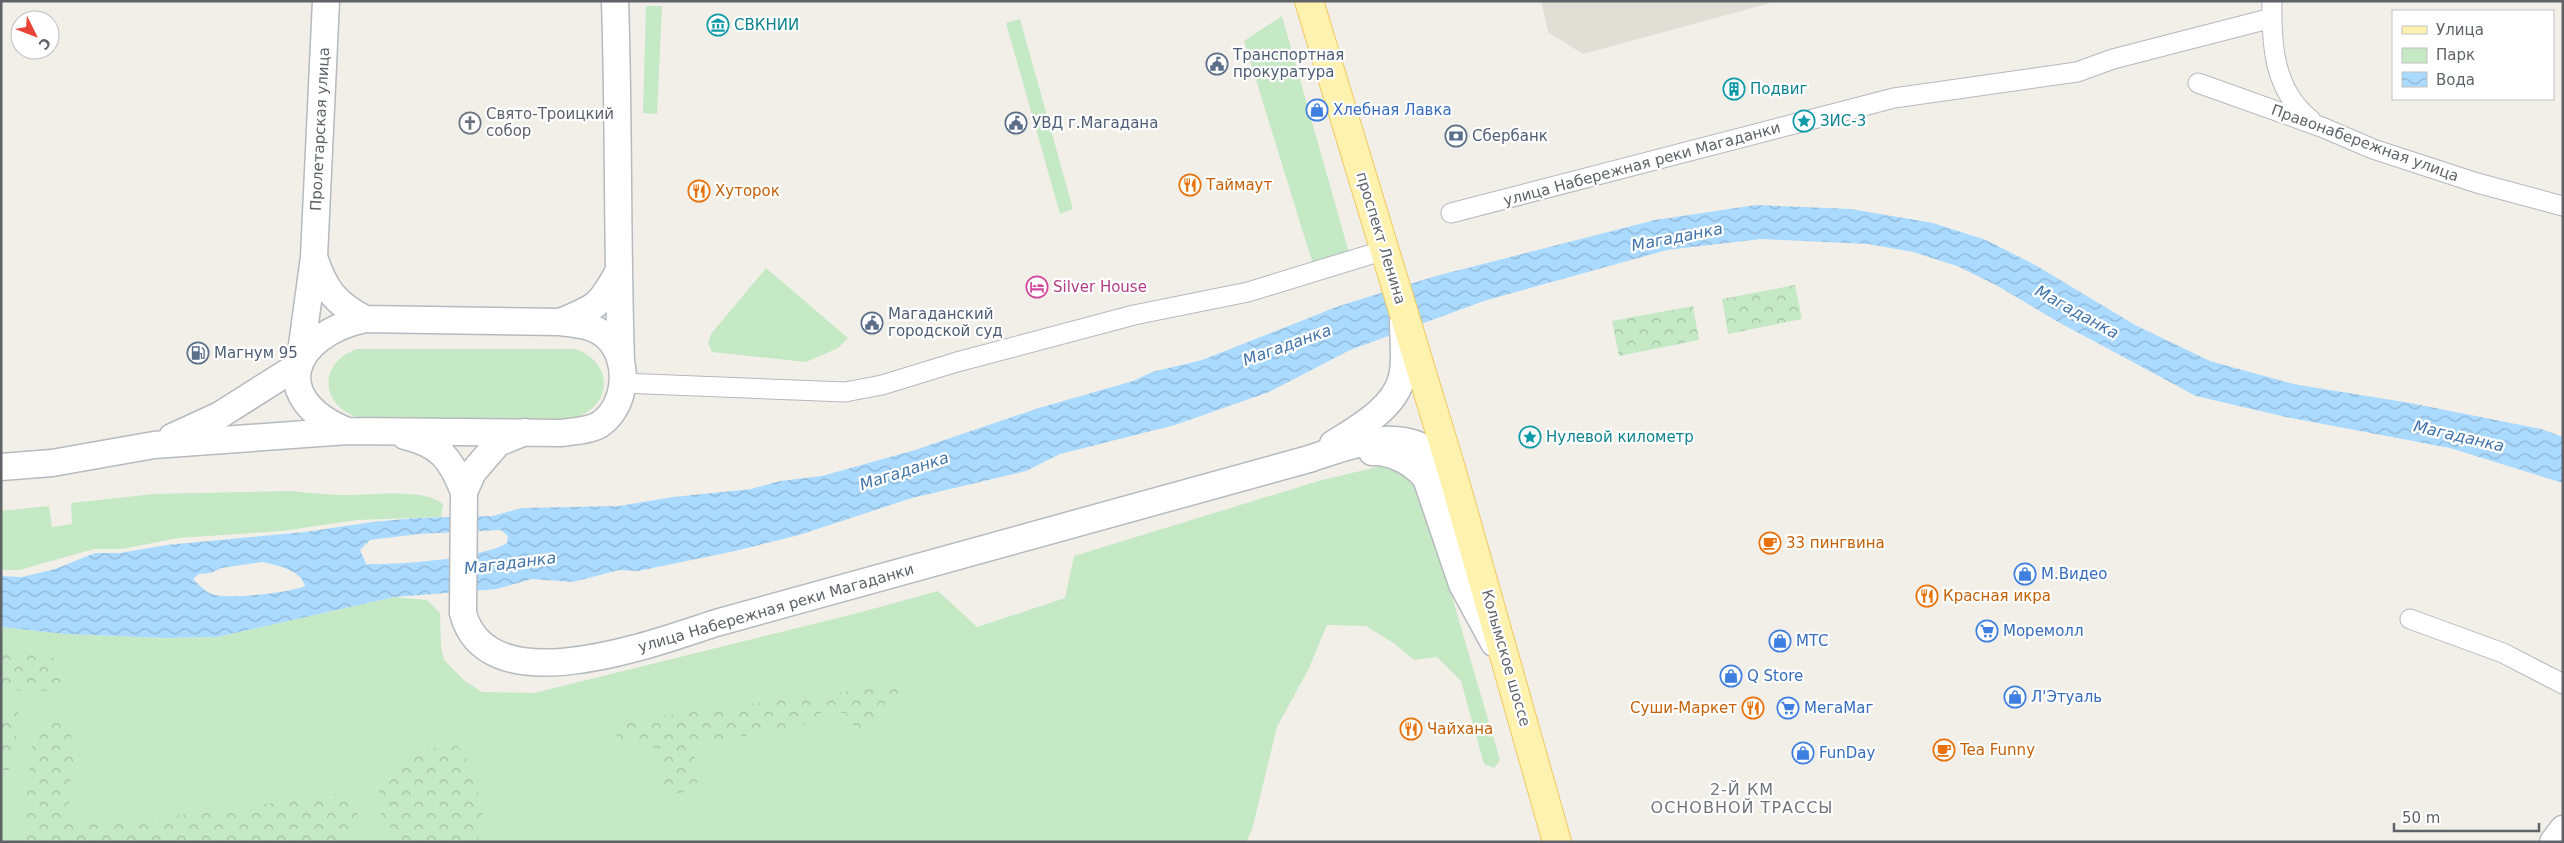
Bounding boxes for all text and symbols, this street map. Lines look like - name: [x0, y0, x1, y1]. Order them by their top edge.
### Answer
- north arrow: [10, 10, 60, 60]
- legend: [2392, 10, 2554, 100]
- museum icon: СВКНИИ: [706, 13, 730, 37]
- place label: СВКНИИ: [734, 16, 799, 34]
- text: Улица: [2436, 21, 2484, 39]
- text: С: [35, 35, 54, 53]
- place label: Транспортная прокуратура: [1232, 46, 1344, 81]
- text: Парк: [2436, 46, 2475, 64]
- street label: Пролетарская улица: [307, 47, 333, 211]
- public building icon: Транспортная прокуратура: [1205, 52, 1229, 76]
- text: Вода: [2436, 71, 2475, 89]
- building icon: Подвиг: [1722, 77, 1746, 101]
- place label: Подвиг: [1750, 80, 1807, 98]
- shop icon: Хлебная Лавка: [1305, 98, 1329, 122]
- place label: Хлебная Лавка: [1333, 101, 1452, 119]
- street label: Правонабережная улица: [2269, 101, 2461, 185]
- place label: Свято-Троицкий собор: [486, 105, 614, 140]
- place icon: ЗИС-3: [1792, 109, 1816, 133]
- church icon: Свято-Троицкий собор: [458, 111, 482, 135]
- public building icon: УВД г.Магадана: [1004, 111, 1028, 135]
- place label: ЗИС-3: [1820, 112, 1866, 130]
- place label: УВД г.Магадана: [1032, 114, 1158, 132]
- street label: улица Набережная реки Магаданки: [1501, 118, 1783, 210]
- bank icon: Сбербанк: [1444, 124, 1468, 148]
- place label: Сбербанк: [1472, 127, 1548, 145]
- street label: проспект Ленина: [1352, 170, 1410, 306]
- restaurant icon: Таймаут: [1178, 173, 1202, 197]
- place label: Таймаут: [1205, 176, 1272, 194]
- restaurant icon: Хуторок: [687, 179, 711, 203]
- place label: Хуторок: [715, 182, 780, 200]
- water label: Магаданка: [1630, 219, 1724, 255]
- hotel icon: Silver House: [1025, 275, 1049, 299]
- place label: Silver House: [1053, 278, 1147, 296]
- water label: Магаданка: [2032, 281, 2122, 343]
- place label: Магаданский городской суд: [888, 305, 1003, 340]
- public building icon: Магаданский городской суд: [860, 311, 884, 335]
- water label: Магаданка: [1240, 320, 1334, 370]
- fuel station icon: Магнум 95: [186, 341, 210, 365]
- place label: Магнум 95: [214, 344, 298, 362]
- water label: Магаданка: [2412, 416, 2506, 456]
- place icon: Нулевой километр: [1518, 425, 1542, 449]
- place label: Нулевой километр: [1546, 428, 1694, 446]
- water label: Магаданка: [857, 448, 951, 494]
- cafe icon: 33 пингвина: [1758, 531, 1782, 555]
- place label: 33 пингвина: [1786, 534, 1885, 552]
- water label: Магаданка: [463, 548, 557, 578]
- street label: улица Набережная реки Магаданки: [636, 560, 916, 656]
- shop icon: М.Видео: [2013, 562, 2037, 586]
- place label: М.Видео: [2041, 565, 2108, 583]
- restaurant icon: Красная икра: [1915, 584, 1939, 608]
- street label: Колымское шоссе: [1478, 587, 1534, 729]
- place label: Красная икра: [1943, 587, 2051, 605]
- supermarket icon: Моремолл: [1975, 619, 1999, 643]
- place label: Моремолл: [2003, 622, 2084, 640]
- shop icon: МТС: [1768, 629, 1792, 653]
- place label: МТС: [1796, 632, 1829, 650]
- shop icon: Q Store: [1719, 664, 1743, 688]
- place label: Q Store: [1747, 667, 1803, 685]
- shop icon: Л'Этуаль: [2003, 685, 2027, 709]
- place label: Л'Этуаль: [2031, 688, 2102, 706]
- restaurant icon: Суши-Маркет: [1741, 696, 1765, 720]
- supermarket icon: МегаМаг: [1776, 696, 1800, 720]
- place label: Суши-Маркет: [1630, 699, 1737, 717]
- place label: МегаМаг: [1804, 699, 1873, 717]
- restaurant icon: Чайхана: [1399, 717, 1423, 741]
- place label: Чайхана: [1427, 720, 1493, 738]
- cafe icon: Tea Funny: [1932, 738, 1956, 762]
- shop icon: FunDay: [1791, 741, 1815, 765]
- place label: Tea Funny: [1959, 741, 2035, 759]
- place label: FunDay: [1819, 744, 1876, 762]
- district label: 2-Й КМ ОСНОВНОЙ ТРАССЫ: [1651, 780, 1833, 817]
- scale bar: [2394, 800, 2539, 832]
- text: 50 m: [2402, 809, 2440, 827]

